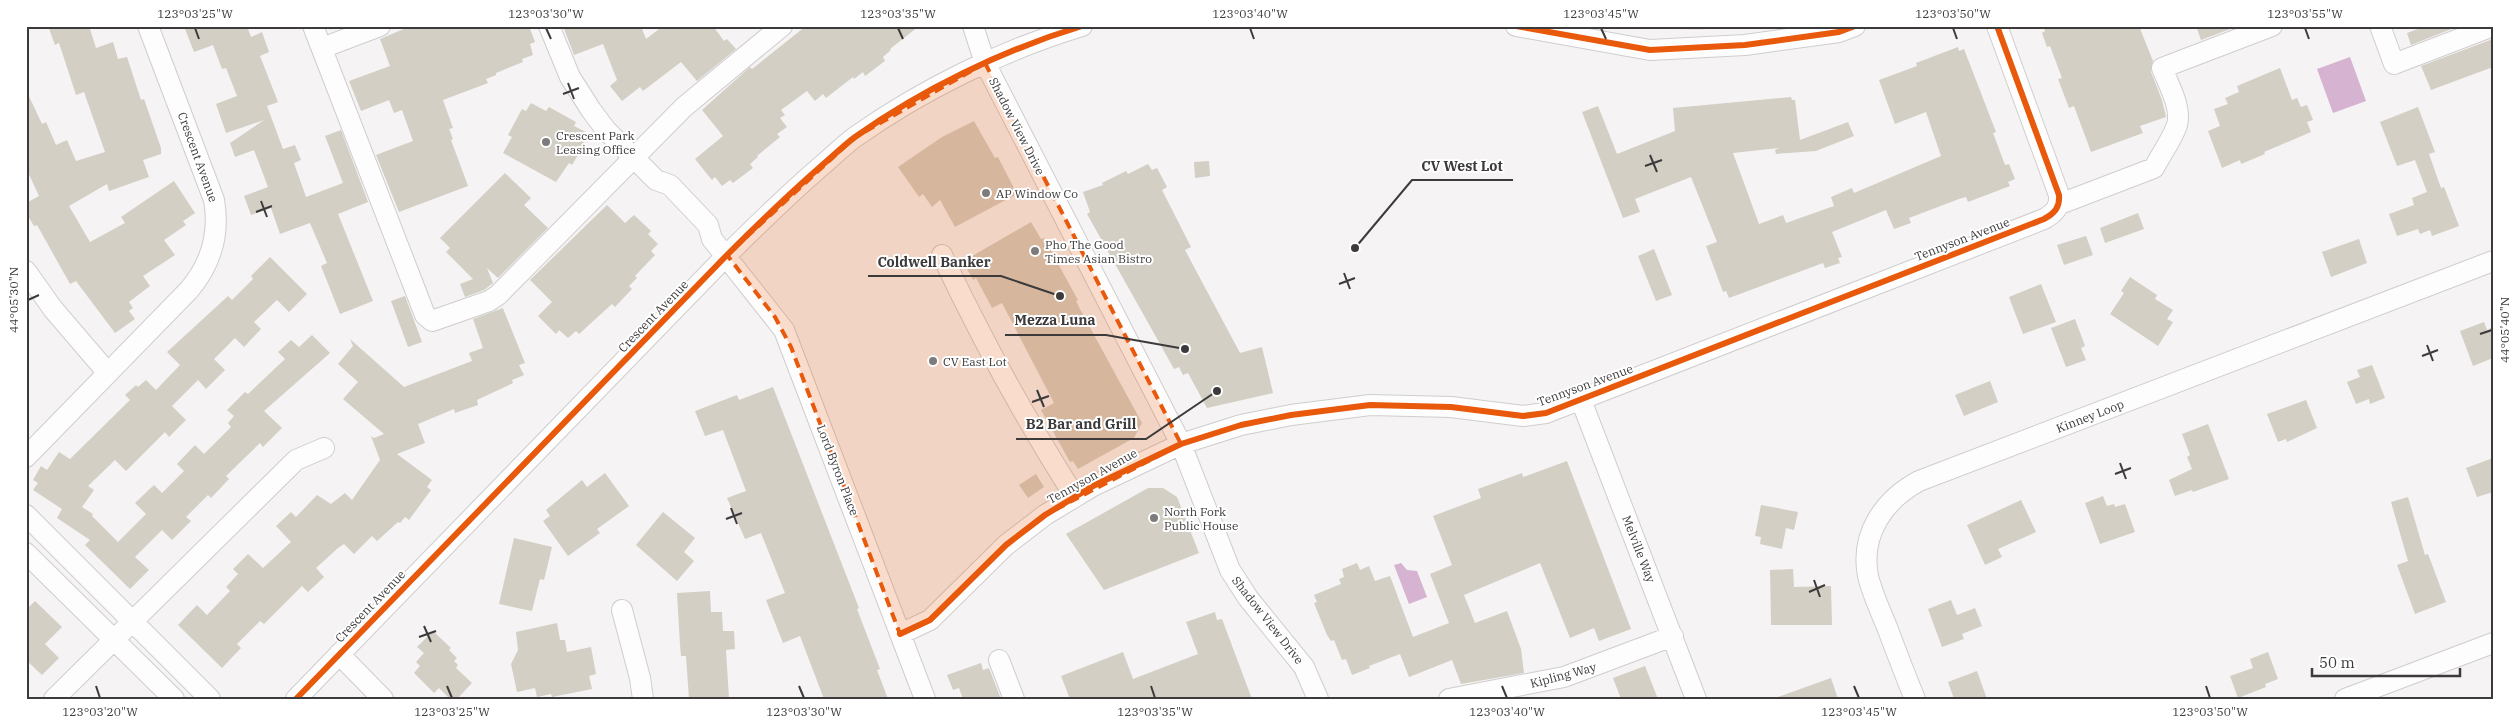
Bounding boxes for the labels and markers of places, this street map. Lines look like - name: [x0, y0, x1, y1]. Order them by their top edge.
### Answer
- place label: Crescent Park Leasing Office: [556, 128, 636, 157]
- marker: Crescent Park Leasing Office: [540, 136, 552, 148]
- callout: CV West Lot: [1412, 151, 1513, 180]
- place label: AP Window Co: [996, 186, 1078, 201]
- marker: AP Window Co: [980, 187, 992, 199]
- place label: Pho The Good Times Asian Bistro: [1045, 237, 1152, 266]
- marker: Pho The Good Times Asian Bistro: [1029, 245, 1041, 257]
- callout: Coldwell Banker: [868, 247, 1001, 276]
- callout: Mezza Luna: [1005, 306, 1106, 335]
- place label: CV East Lot: [943, 354, 1007, 369]
- marker: CV East Lot: [927, 355, 939, 367]
- callout: B2 Bar and Grill: [1016, 410, 1146, 439]
- place label: North Fork Public House: [1164, 504, 1238, 533]
- marker: North Fork Public House: [1148, 512, 1160, 524]

